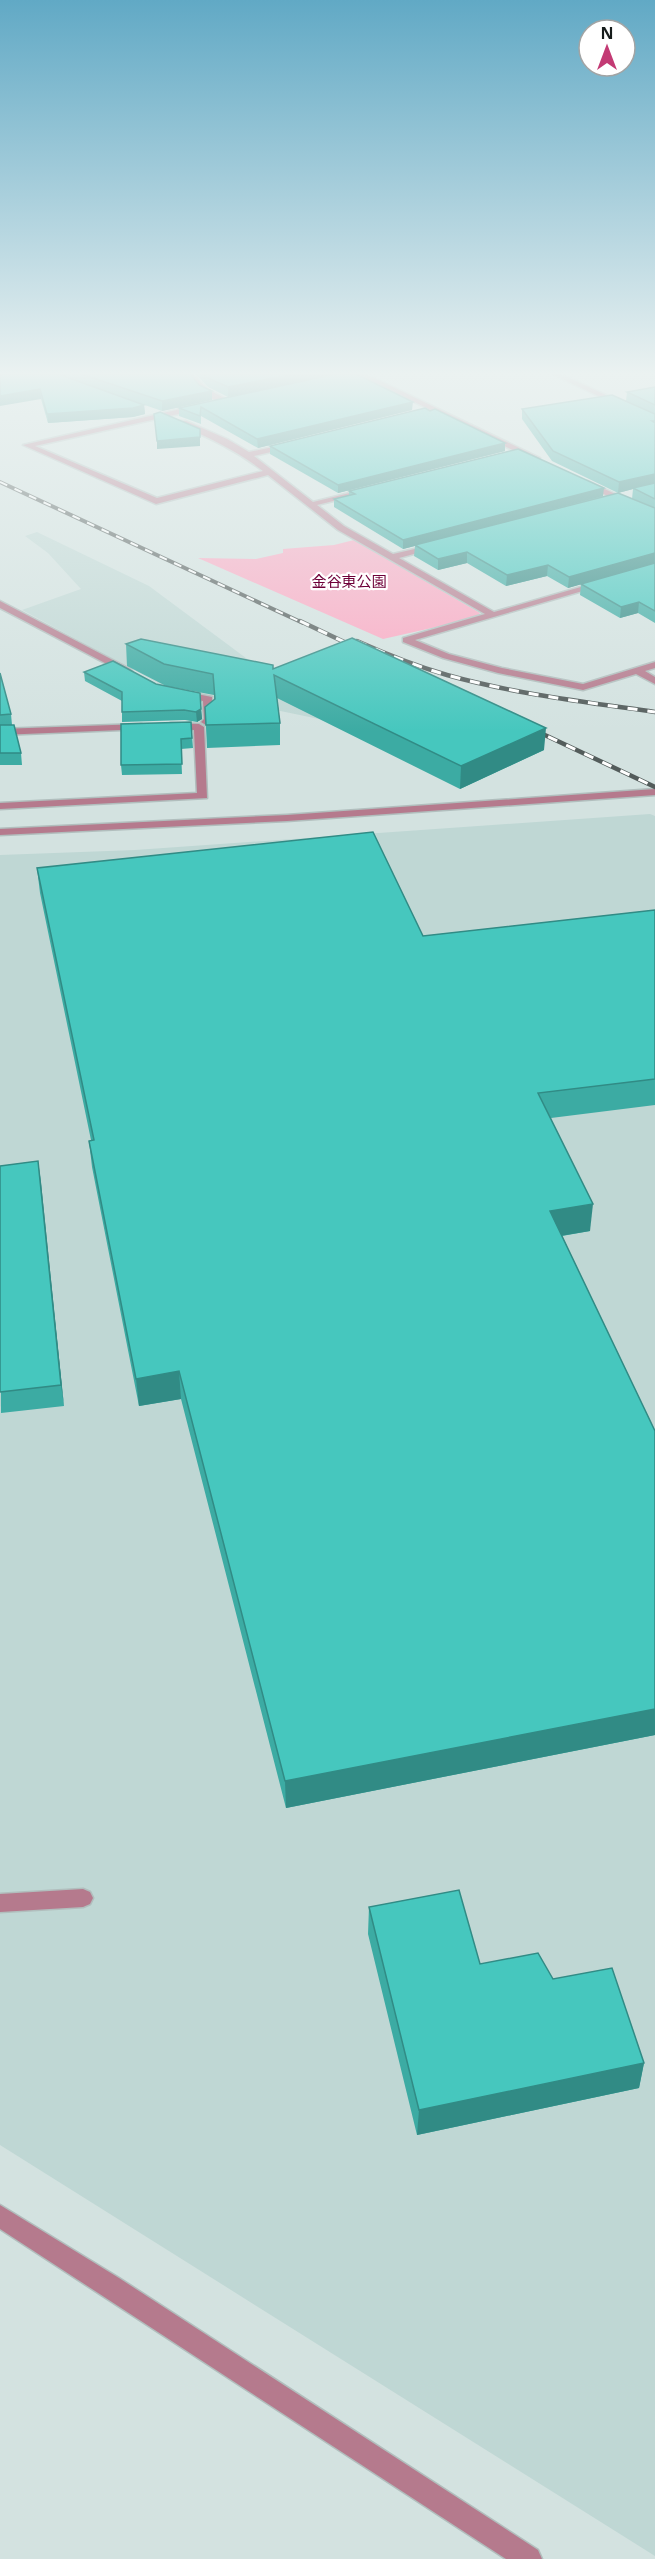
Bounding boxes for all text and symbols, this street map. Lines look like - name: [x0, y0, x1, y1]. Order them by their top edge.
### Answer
- north arrow: [577, 18, 637, 78]
- text: N: [600, 22, 614, 44]
- park label: 金谷東公園: [311, 571, 387, 591]

